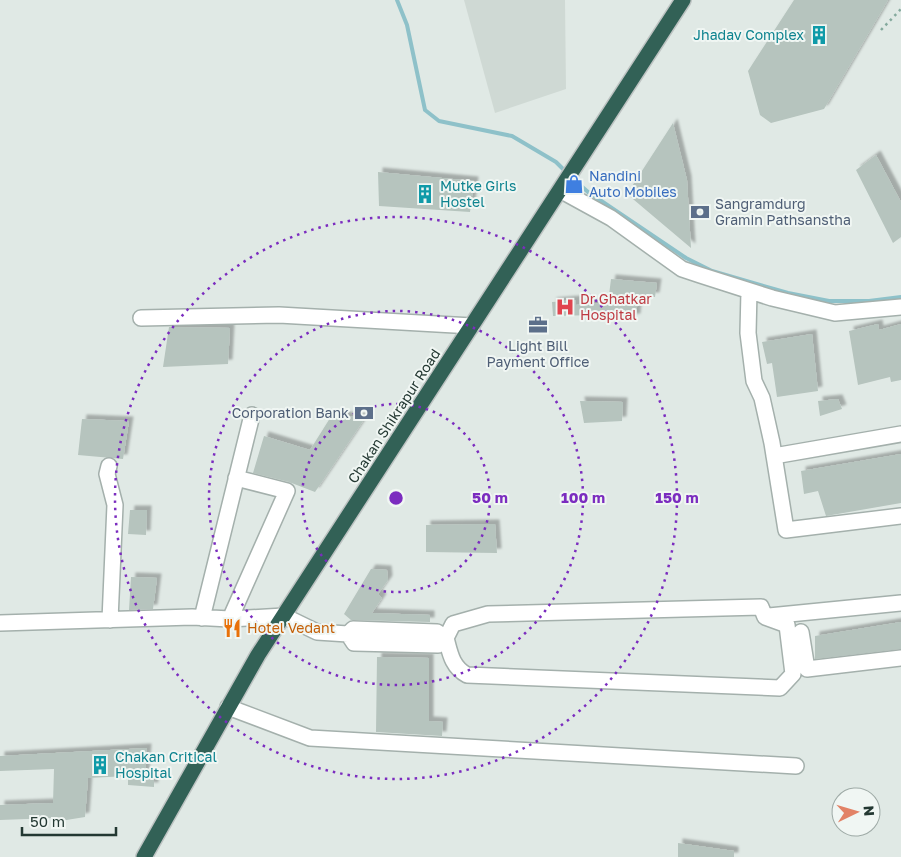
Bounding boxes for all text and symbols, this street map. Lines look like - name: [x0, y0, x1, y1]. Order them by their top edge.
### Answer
- building icon: Jhadav Complex: [808, 24, 830, 46]
- place label: Jhadav Complex: [693, 26, 804, 43]
- place label: Nandini Auto Mobiles: [589, 167, 677, 200]
- shop icon: Nandini Auto Mobiles: [563, 173, 585, 195]
- place label: Mutke Girls Hostel: [440, 177, 516, 210]
- building icon: Mutke Girls Hostel: [414, 183, 436, 205]
- place label: Sangramdurg Gramin Pathsanstha: [715, 195, 851, 228]
- bank icon: Sangramdurg Gramin Pathsanstha: [689, 201, 711, 223]
- place label: Dr Ghatkar Hospital: [580, 290, 652, 323]
- hospital icon: Dr Ghatkar Hospital: [554, 296, 576, 318]
- office icon: Light Bill Payment Office: [527, 314, 549, 336]
- place label: Light Bill Payment Office: [487, 337, 589, 370]
- street label: Chakan Shikrapur Road: [344, 345, 443, 486]
- bank icon: Corporation Bank: [353, 402, 375, 424]
- place label: Corporation Bank: [232, 404, 349, 421]
- text: 50 m: [472, 488, 508, 506]
- text: 100 m: [561, 488, 605, 506]
- text: 150 m: [655, 488, 699, 506]
- centre of rings: [387, 489, 405, 507]
- restaurant icon: Hotel Vedant: [221, 617, 243, 639]
- place label: Hotel Vedant: [247, 619, 335, 636]
- place label: Chakan Critical Hospital: [115, 748, 217, 781]
- building icon: Chakan Critical Hospital: [89, 754, 111, 776]
- north arrow: [831, 787, 881, 837]
- scale bar: [22, 804, 116, 836]
- text: N: [861, 805, 878, 817]
- text: 50 m: [30, 812, 65, 830]

